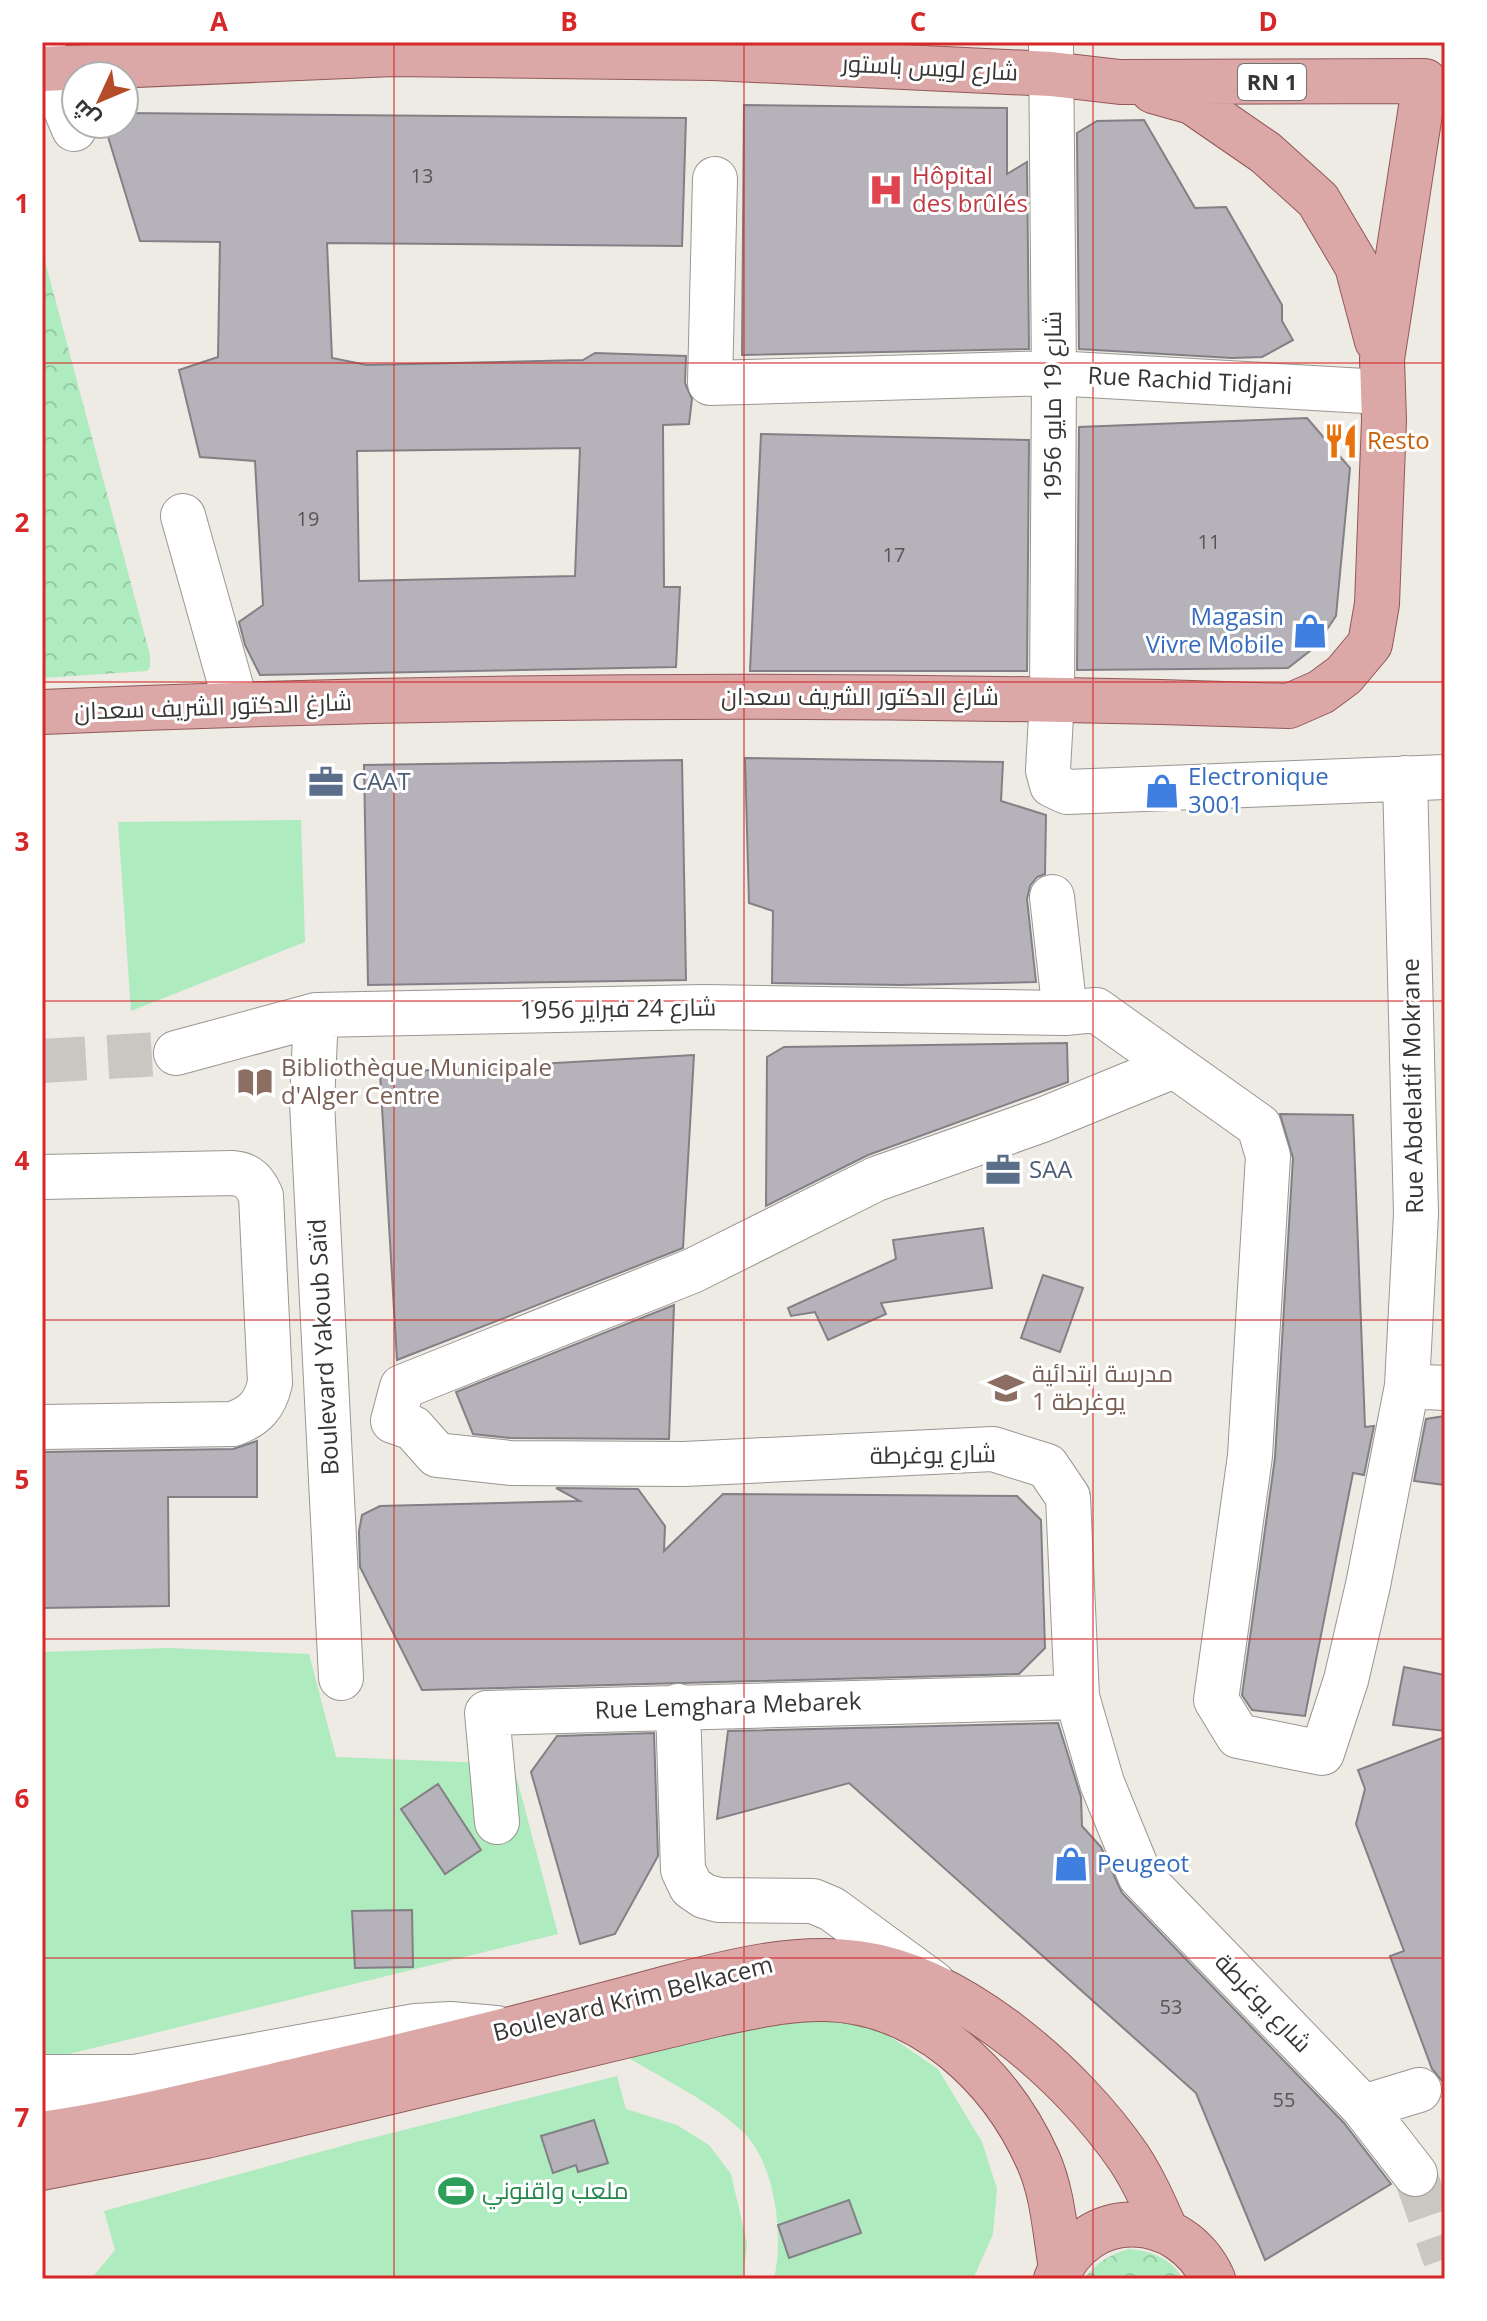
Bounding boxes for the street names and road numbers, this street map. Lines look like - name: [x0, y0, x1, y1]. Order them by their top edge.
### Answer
- street label: شارع لويس باستور: [839, 45, 1019, 89]
- road number: RN 1: [1238, 64, 1306, 100]
- street label: شارع 19 مايو 1956: [1035, 311, 1069, 501]
- street label: Rue Rachid Tidjani: [1087, 358, 1293, 401]
- street label: شارغ الدكتور الشريف سعدان: [721, 679, 999, 713]
- street label: شارغ الدكتور الشريف سعدان: [74, 684, 352, 728]
- street label: Rue Abdelatif Mokrane: [1393, 958, 1430, 1214]
- street label: شارع 24 فبراير 1956: [519, 989, 716, 1027]
- street label: Boulevard Yakoub Saïd: [299, 1218, 346, 1476]
- street label: شارع يوغرطة: [870, 1436, 996, 1472]
- street label: Rue Lemghara Mebarek: [594, 1683, 862, 1726]
- street label: شارع يوغرطة: [1208, 1945, 1320, 2059]
- street label: Boulevard Krim Belkacem: [489, 1947, 776, 2048]

